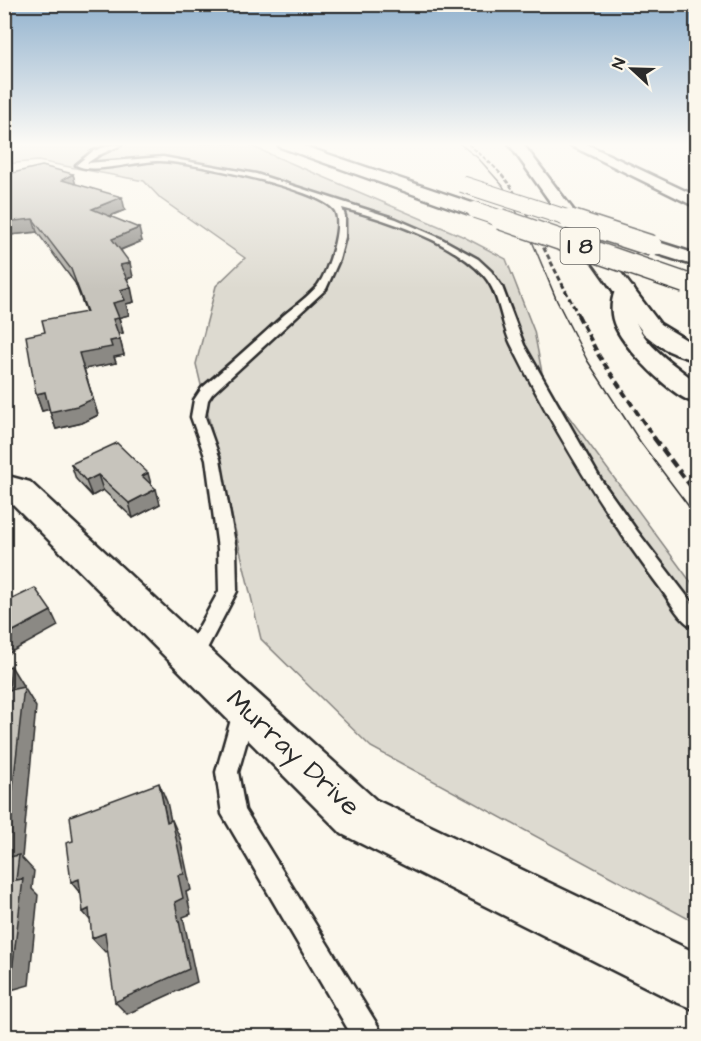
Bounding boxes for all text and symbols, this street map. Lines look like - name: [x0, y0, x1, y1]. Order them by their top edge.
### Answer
- north arrow: [602, 39, 662, 99]
- text: N: [607, 55, 631, 73]
- road number: I 8: [560, 228, 600, 264]
- street label: Murray Drive: [217, 681, 368, 826]

